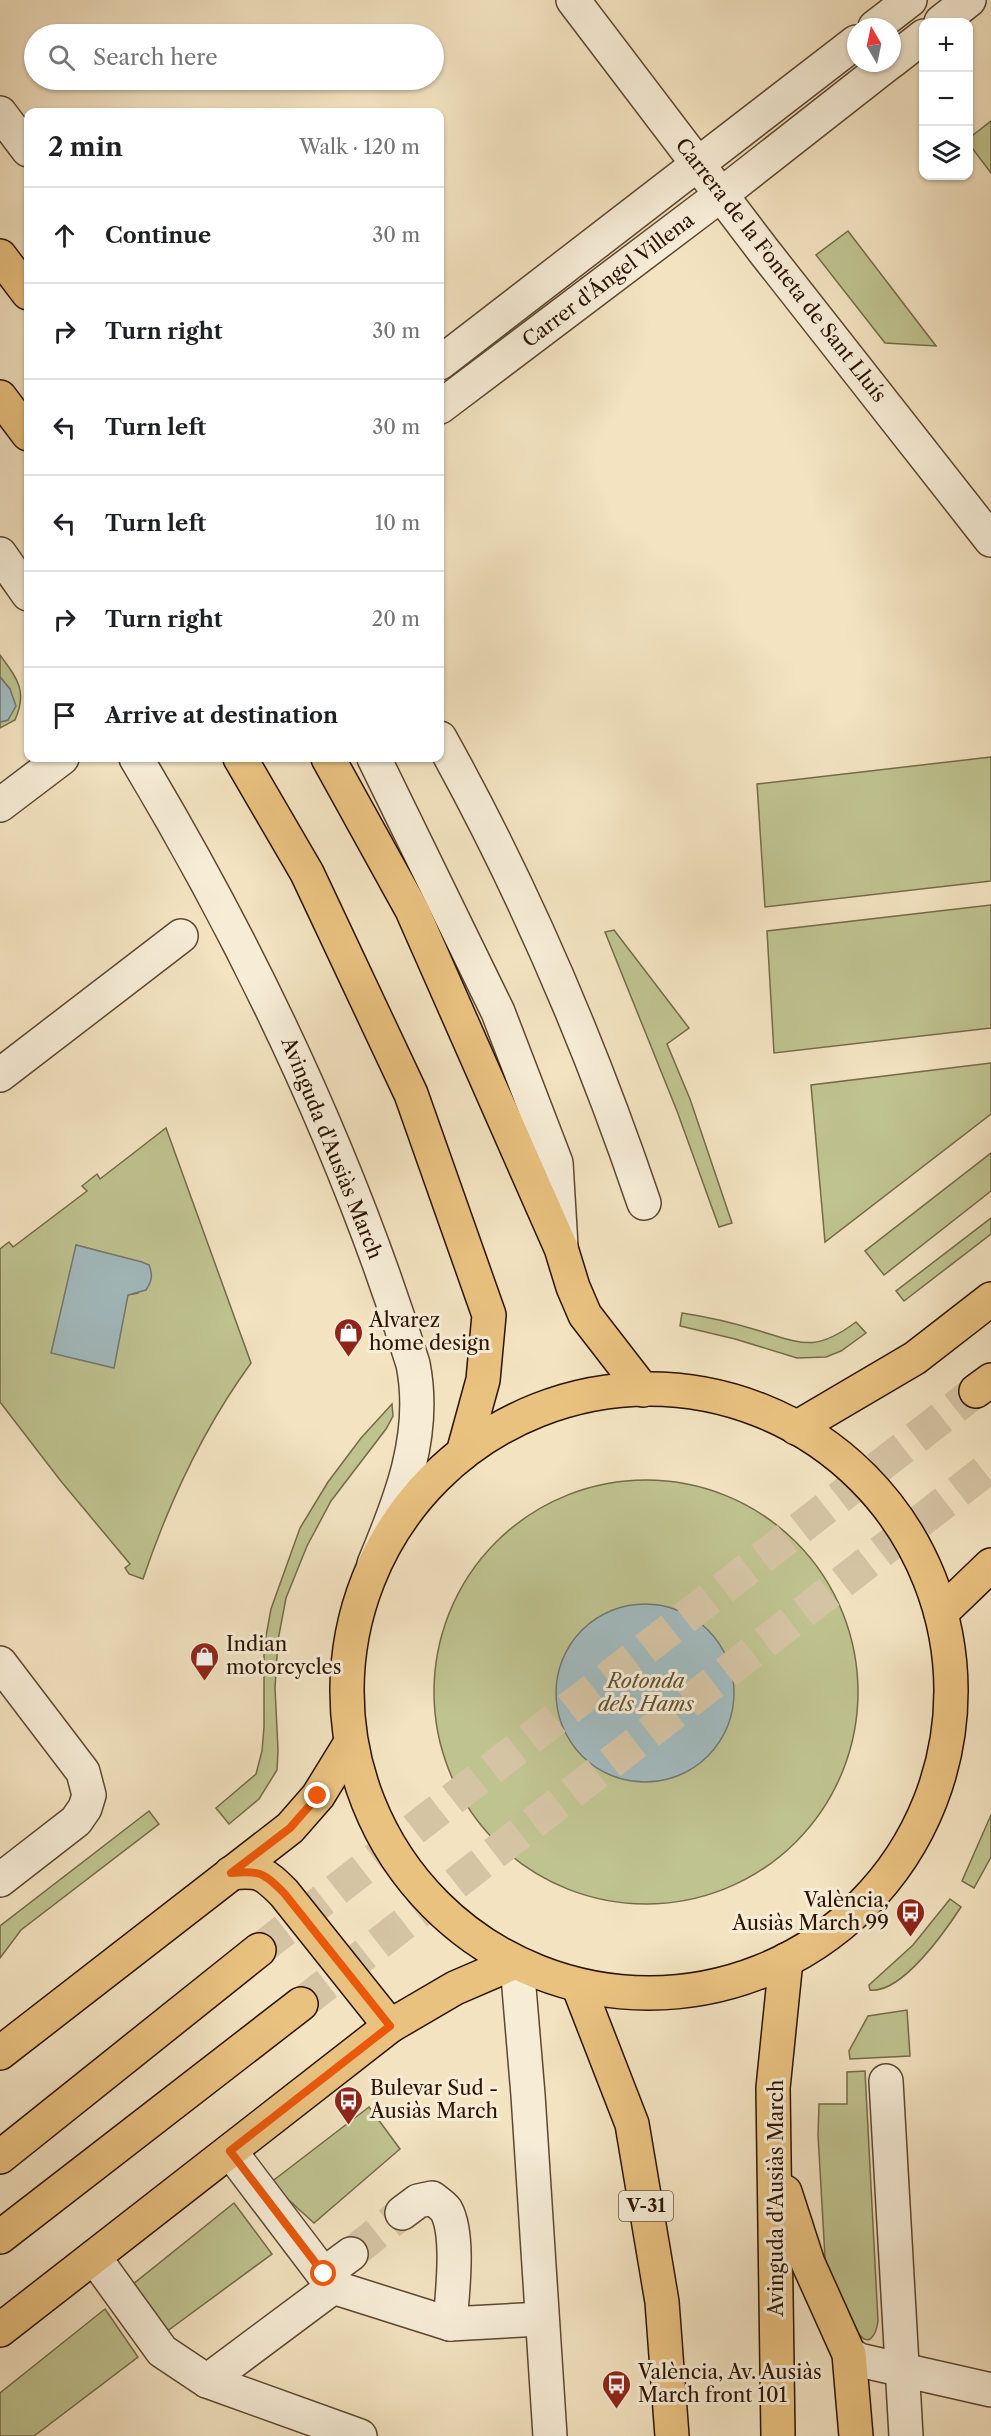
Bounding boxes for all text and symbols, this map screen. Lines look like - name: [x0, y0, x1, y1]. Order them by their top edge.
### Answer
- north arrow: [847, 18, 901, 72]
- map controls: [919, 18, 973, 180]
- button: +: [919, 18, 973, 72]
- search box: [24, 24, 444, 90]
- icon: search: [45, 41, 78, 74]
- text: Search here: [93, 44, 218, 71]
- button: −: [919, 72, 973, 126]
- button: layers: [919, 126, 973, 180]
- text: 2 min: [48, 131, 123, 163]
- street label: Carrera de la Fonteta de Sant Lluís: [671, 133, 891, 407]
- text: Walk · 120 m: [299, 135, 420, 159]
- street label: Carrer d'Ángel Villena: [517, 207, 699, 352]
- icon: ahead: [48, 219, 81, 252]
- text: Continue: [105, 222, 211, 249]
- text: 30 m: [372, 223, 420, 247]
- icon: right: [48, 315, 81, 348]
- text: Turn right: [105, 318, 223, 345]
- text: 30 m: [372, 319, 420, 343]
- icon: left: [48, 411, 81, 444]
- text: Turn left: [105, 414, 206, 441]
- text: 30 m: [372, 415, 420, 439]
- icon: left: [48, 507, 81, 540]
- text: Turn left: [105, 510, 206, 537]
- text: 10 m: [375, 511, 420, 535]
- icon: right: [48, 603, 81, 636]
- text: Turn right: [105, 606, 223, 633]
- text: 20 m: [372, 607, 420, 631]
- icon: arrive: [48, 699, 81, 732]
- text: Arrive at destination: [105, 702, 338, 729]
- street label: Avinguda d'Ausiàs March: [276, 1033, 388, 1263]
- place label: Alvarez home design: [368, 1308, 491, 1355]
- shop icon: Alvarez home design: [332, 1316, 364, 1358]
- place label: Indian motorcycles: [226, 1632, 342, 1679]
- shop icon: Indian motorcycles: [189, 1640, 221, 1682]
- park label: Rotonda dels Hams: [598, 1669, 694, 1716]
- route end: [304, 1782, 330, 1808]
- place label: València, Ausiàs March 99: [731, 1888, 889, 1935]
- bus stop icon: València, Ausiàs March 99: [894, 1896, 926, 1938]
- place label: Bulevar Sud - Ausiàs March: [369, 2076, 498, 2123]
- street label: Avinguda d'Ausiàs March: [764, 2079, 788, 2318]
- bus stop icon: Bulevar Sud - Ausiàs March: [333, 2084, 365, 2126]
- road number: V-31: [619, 2191, 673, 2221]
- route start: [310, 2260, 336, 2286]
- place label: València, Av. Ausiàs March front 101: [637, 2360, 822, 2407]
- bus stop icon: València, Av. Ausiàs March front 101: [601, 2368, 633, 2410]

